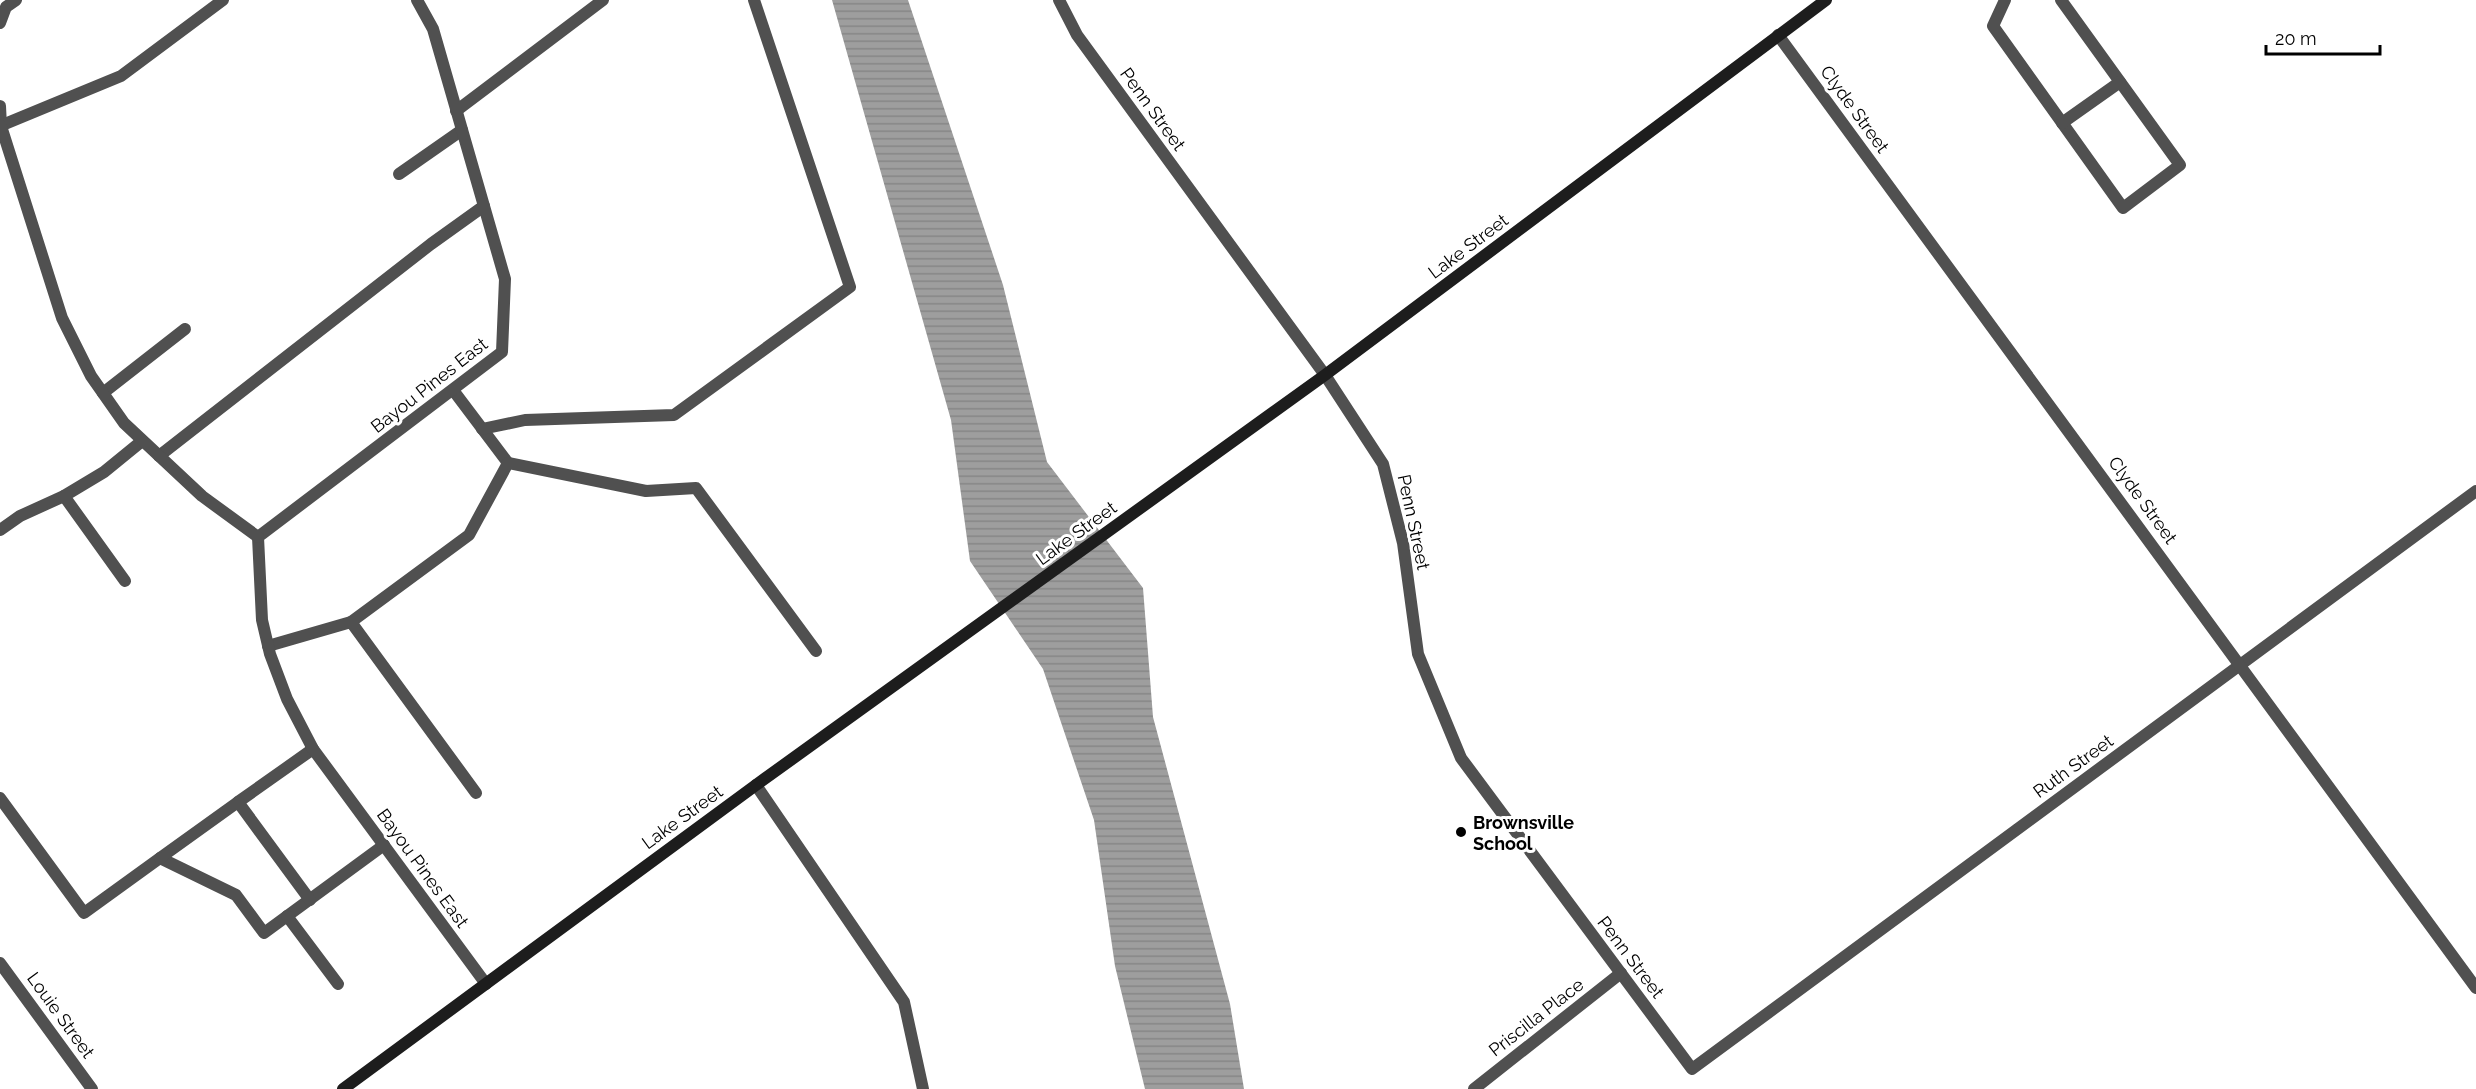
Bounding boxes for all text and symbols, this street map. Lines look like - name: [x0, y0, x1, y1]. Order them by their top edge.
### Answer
- scale bar: [2266, 18, 2380, 56]
- text: 20 m: [2275, 28, 2317, 49]
- street label: Clyde Street: [1816, 61, 1894, 157]
- street label: Penn Street: [1116, 64, 1190, 154]
- street label: Lake Street: [1424, 209, 1512, 283]
- street label: Bayou Pines East: [367, 333, 491, 437]
- street label: Clyde Street: [2104, 452, 2182, 548]
- street label: Penn Street: [1394, 472, 1434, 572]
- street label: Lake Street: [1032, 497, 1120, 569]
- street label: Ruth Street: [2029, 730, 2117, 802]
- street label: Lake Street: [638, 781, 726, 853]
- street label: Bayou Pines East: [373, 804, 473, 932]
- place label: Brownsville School: [1473, 812, 1574, 854]
- marker: Brownsville School: [1454, 825, 1468, 839]
- street label: Penn Street: [1593, 912, 1669, 1002]
- street label: Louie Street: [23, 968, 99, 1062]
- street label: Priscilla Place: [1484, 973, 1588, 1060]

